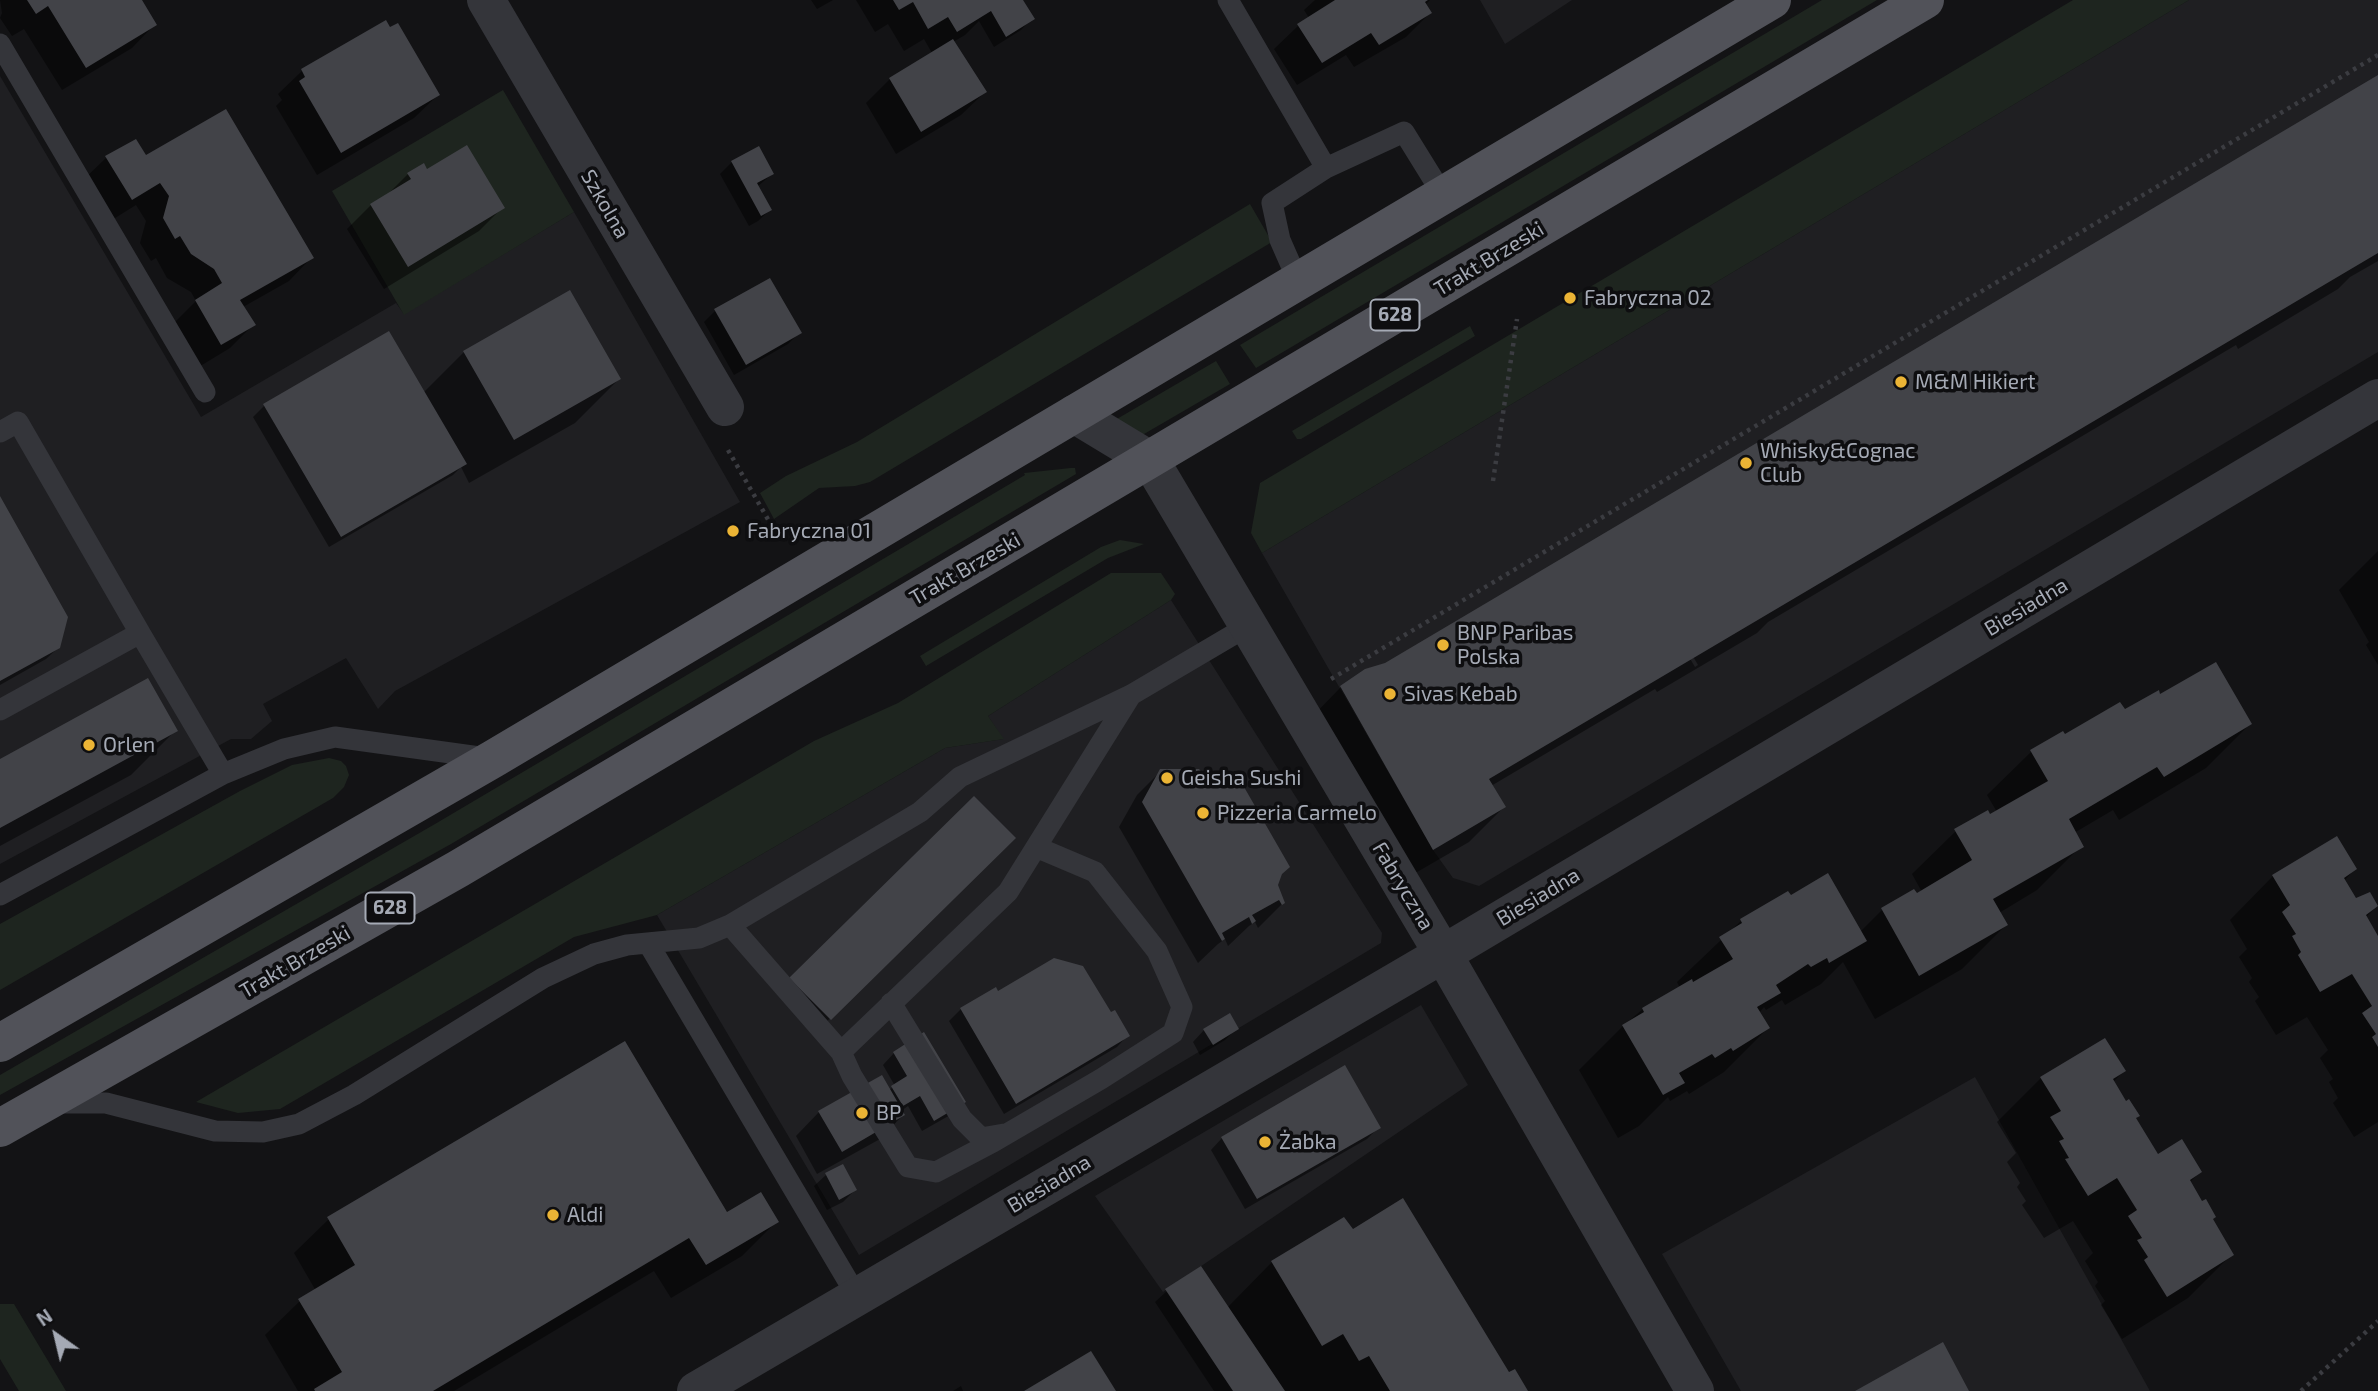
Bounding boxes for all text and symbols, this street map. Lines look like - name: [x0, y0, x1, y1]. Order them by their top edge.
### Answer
- street label: Szkolna: [575, 165, 635, 243]
- street label: Trakt Brzeski: [1430, 216, 1548, 302]
- place label: Fabryczna 02: [1584, 285, 1712, 311]
- marker: Fabryczna 02: [1562, 290, 1578, 306]
- road number: 628: [1370, 300, 1420, 330]
- place label: M&M Hikiert: [1915, 369, 2036, 395]
- marker: M&M Hikiert: [1893, 374, 1909, 390]
- place label: Whisky&Cognac Club: [1760, 438, 1916, 488]
- marker: Whisky&Cognac Club: [1738, 455, 1754, 471]
- place label: Fabryczna 01: [747, 518, 871, 544]
- marker: Fabryczna 01: [725, 523, 741, 539]
- street label: Trakt Brzeski: [905, 527, 1025, 611]
- street label: Biesiadna: [1980, 572, 2072, 642]
- place label: BNP Paribas Polska: [1457, 620, 1574, 670]
- marker: BNP Paribas Polska: [1435, 637, 1451, 653]
- place label: Sivas Kebab: [1404, 681, 1518, 707]
- marker: Sivas Kebab: [1382, 686, 1398, 702]
- place label: Orlen: [103, 732, 155, 758]
- marker: Orlen: [81, 737, 97, 753]
- place label: Geisha Sushi: [1181, 765, 1302, 791]
- marker: Geisha Sushi: [1159, 770, 1175, 786]
- place label: Pizzeria Carmelo: [1217, 800, 1377, 826]
- marker: Pizzeria Carmelo: [1195, 805, 1211, 821]
- street label: Fabryczna: [1367, 837, 1439, 935]
- street label: Biesiadna: [1492, 862, 1584, 932]
- road number: 628: [366, 893, 414, 924]
- street label: Trakt Brzeski: [235, 920, 355, 1004]
- place label: BP: [876, 1100, 901, 1126]
- marker: BP: [854, 1105, 870, 1121]
- place label: Żabka: [1279, 1129, 1337, 1155]
- marker: Żabka: [1257, 1134, 1273, 1150]
- street label: Biesiadna: [1003, 1149, 1095, 1219]
- place label: Aldi: [567, 1202, 604, 1228]
- marker: Aldi: [545, 1207, 561, 1223]
- north arrow: [21, 1300, 91, 1370]
- text: N: [32, 1304, 56, 1331]

